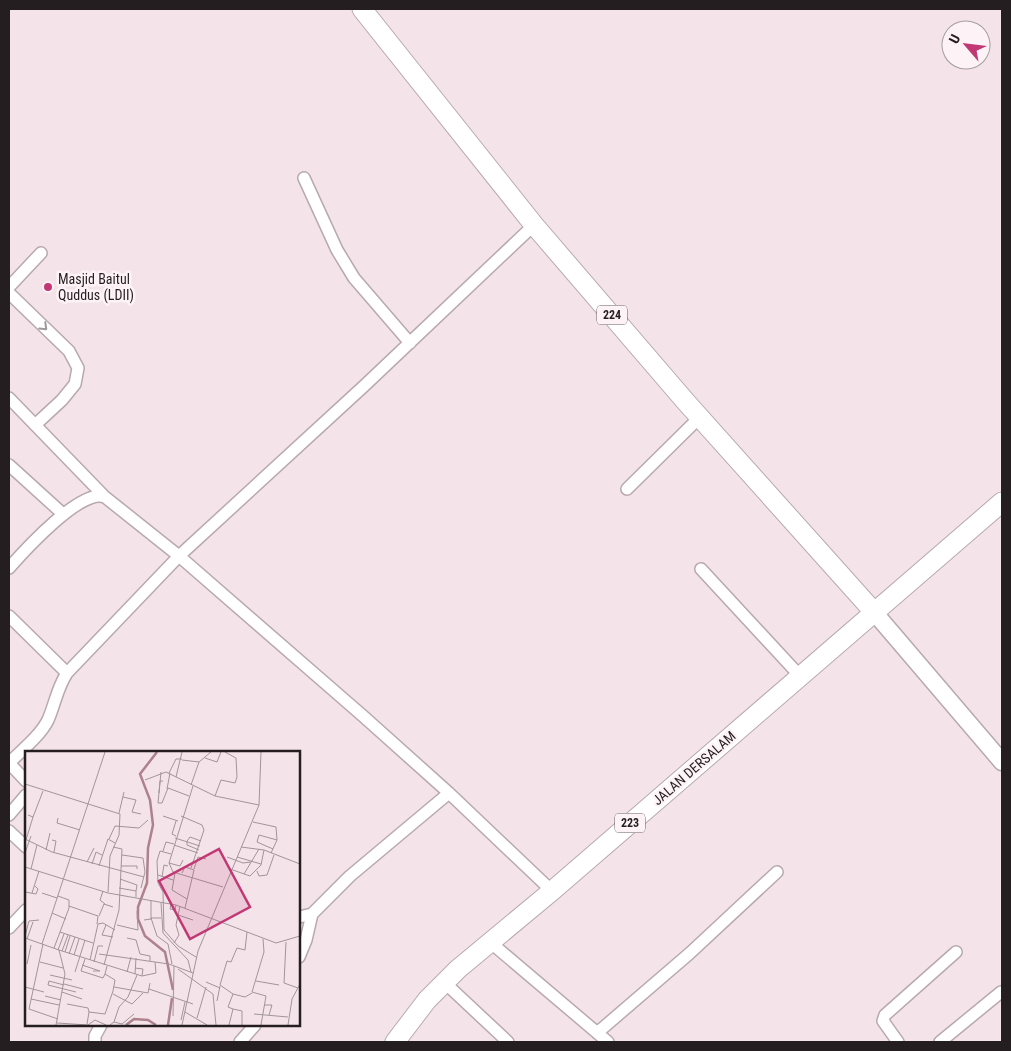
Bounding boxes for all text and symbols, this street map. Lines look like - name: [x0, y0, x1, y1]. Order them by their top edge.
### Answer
- north arrow: [941, 20, 991, 70]
- text: U: [946, 32, 963, 46]
- place label: Masjid Baitul Quddus (LDII): [58, 271, 134, 304]
- marker: Masjid Baitul Quddus (LDII): [42, 281, 54, 293]
- road number: 224: [597, 306, 627, 324]
- one-way arrow: [38, 321, 47, 330]
- street label: JALAN DERSALAM: [649, 728, 739, 808]
- inset map: [25, 751, 300, 1026]
- road number: 223: [615, 814, 645, 832]

